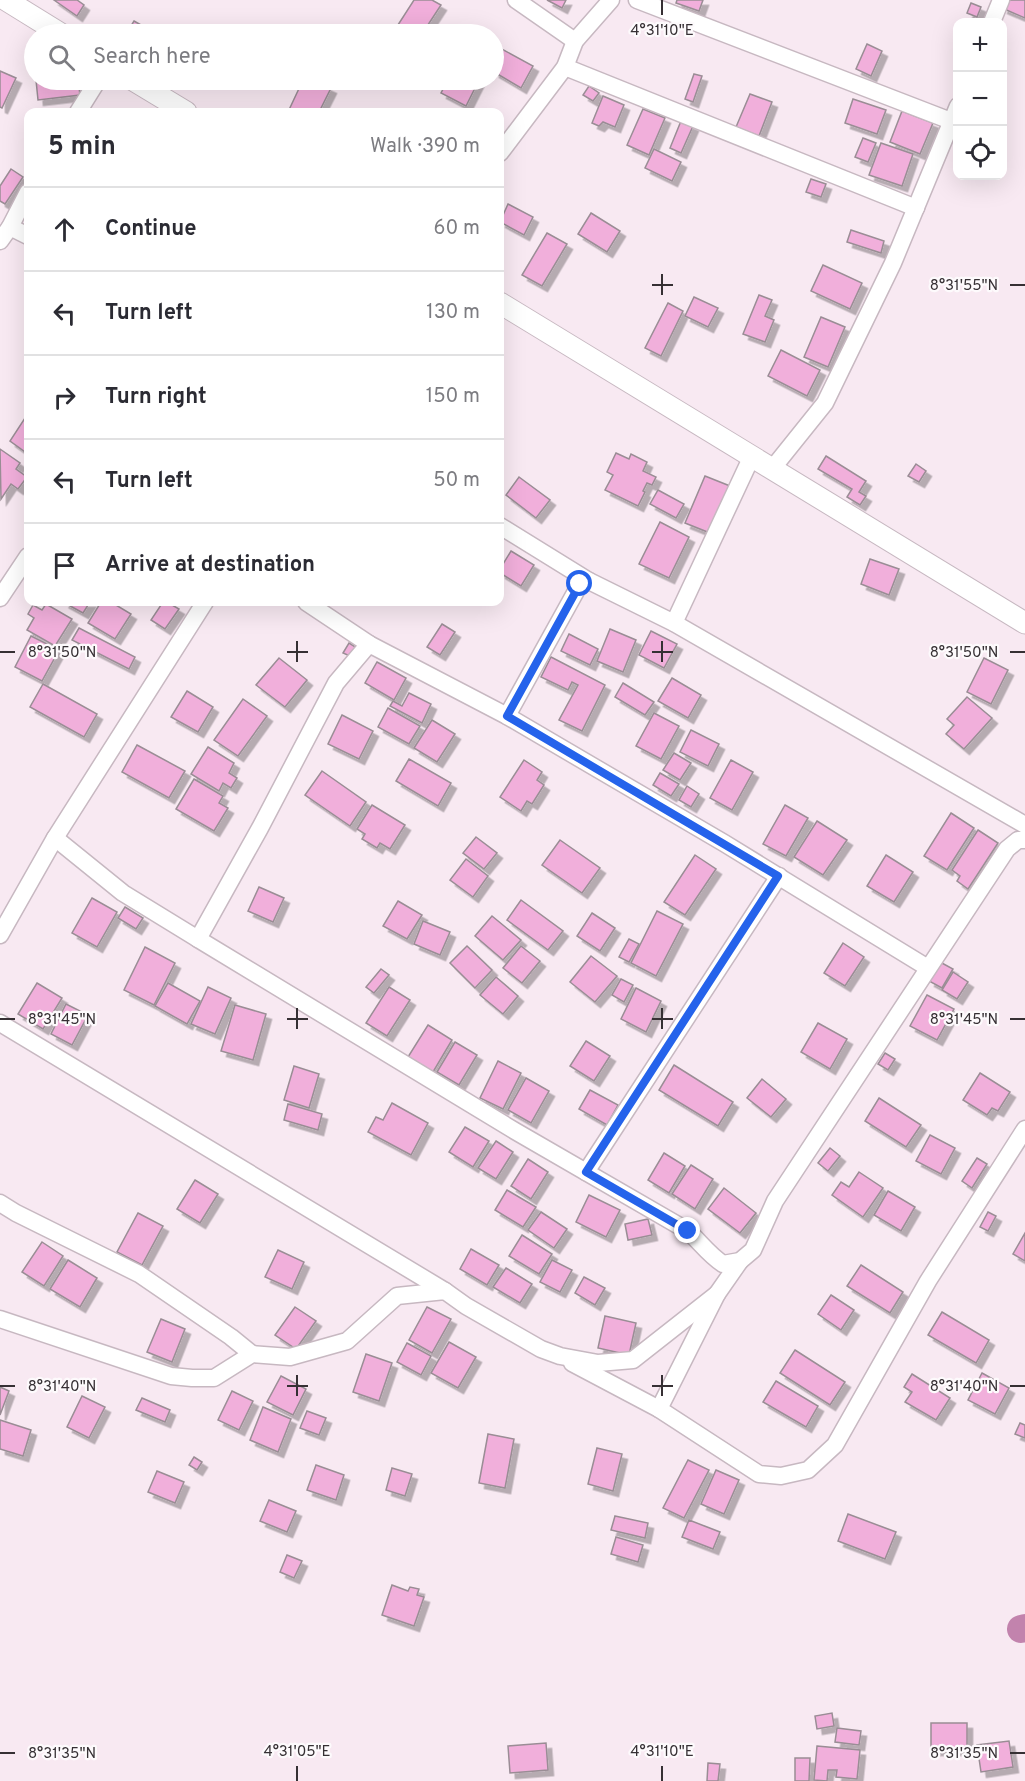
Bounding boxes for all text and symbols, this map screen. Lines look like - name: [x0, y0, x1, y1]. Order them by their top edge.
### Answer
- map controls: [953, 18, 1007, 180]
- button: +: [953, 18, 1007, 72]
- text: 4°31'10"E: [630, 22, 694, 41]
- search box: [24, 24, 504, 90]
- icon: search: [45, 41, 78, 74]
- text: Search here: [93, 44, 211, 71]
- button: −: [953, 72, 1007, 126]
- button: locate: [953, 126, 1007, 180]
- text: 5 min: [48, 131, 116, 164]
- text: Walk · 390 m: [370, 134, 480, 160]
- icon: ahead: [48, 213, 81, 246]
- text: Continue: [105, 216, 196, 243]
- text: 60 m: [434, 216, 480, 242]
- text: 8°31'55"N: [930, 277, 998, 296]
- icon: left: [48, 297, 81, 330]
- text: Turn left: [105, 300, 193, 327]
- text: 130 m: [426, 300, 480, 326]
- icon: right: [48, 381, 81, 414]
- text: Turn right: [105, 384, 207, 411]
- text: 150 m: [426, 384, 480, 410]
- icon: left: [48, 465, 81, 498]
- text: Turn left: [105, 468, 193, 495]
- text: 50 m: [433, 468, 480, 494]
- icon: arrive: [48, 549, 81, 582]
- text: Arrive at destination: [105, 552, 315, 579]
- route start: [566, 570, 592, 596]
- text: 8°31'50"N: [28, 644, 96, 663]
- text: 8°31'50"N: [930, 644, 998, 663]
- text: 8°31'45"N: [28, 1011, 96, 1030]
- text: 8°31'45"N: [930, 1011, 998, 1030]
- route end: [674, 1217, 700, 1243]
- text: 8°31'40"N: [28, 1378, 96, 1397]
- text: 8°31'40"N: [930, 1378, 998, 1397]
- text: 4°31'05"E: [263, 1743, 331, 1762]
- text: 4°31'10"E: [630, 1743, 694, 1762]
- text: 8°31'35"N: [28, 1745, 96, 1764]
- text: 8°31'35"N: [930, 1745, 998, 1764]

